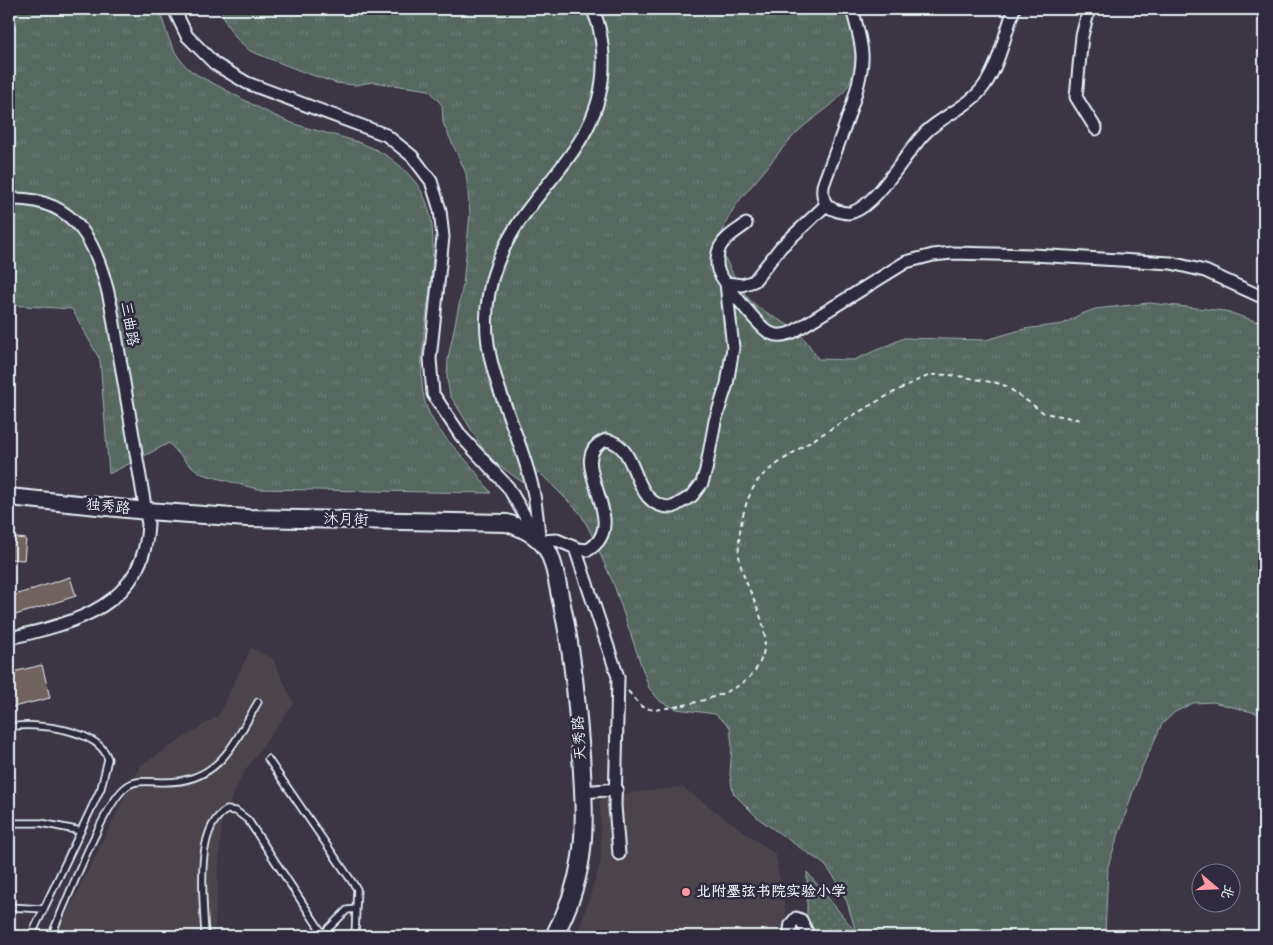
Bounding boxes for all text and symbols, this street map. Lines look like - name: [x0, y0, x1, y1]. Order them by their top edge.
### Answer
- street label: 三曲路: [115, 300, 143, 348]
- street label: 独秀路: [85, 495, 131, 519]
- street label: 沐月街: [323, 510, 369, 530]
- street label: 天秀路: [568, 715, 592, 761]
- north arrow: [1190, 862, 1240, 912]
- place label: 北附墨弦书院实验小学: [696, 882, 846, 902]
- text: 北: [1217, 882, 1238, 901]
- marker: 北附墨弦书院实验小学: [680, 886, 692, 898]

